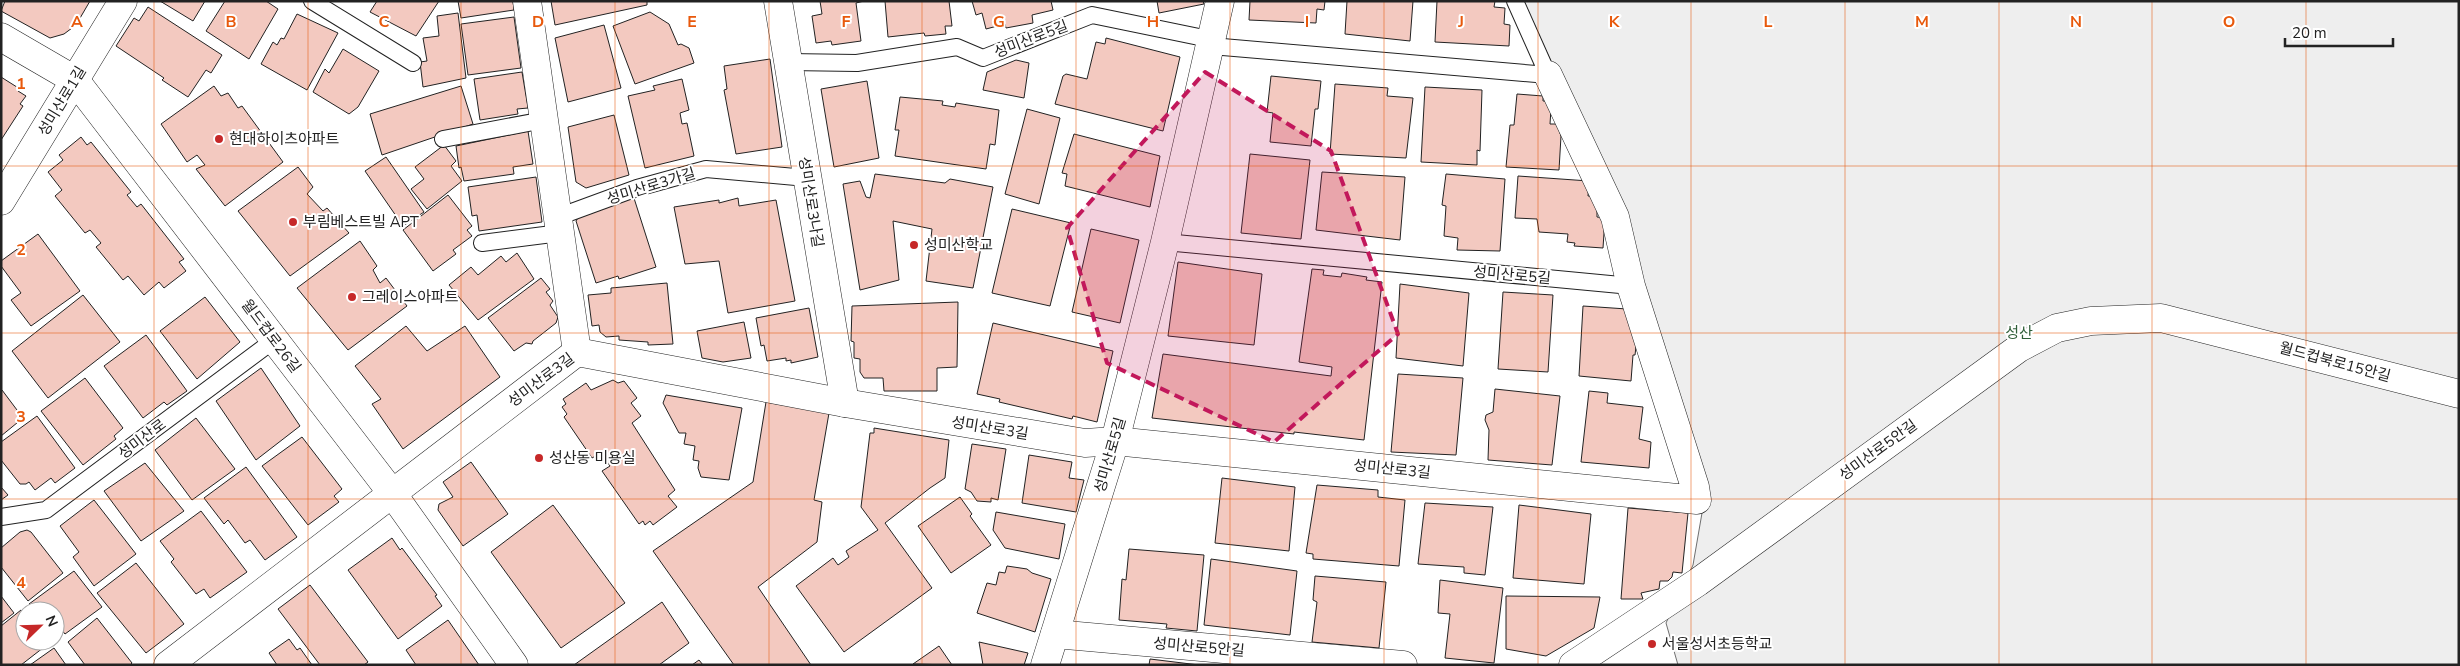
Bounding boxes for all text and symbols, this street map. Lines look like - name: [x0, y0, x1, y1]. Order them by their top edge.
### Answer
- text: A: [71, 11, 83, 33]
- text: B: [225, 11, 237, 33]
- text: C: [379, 11, 390, 33]
- text: D: [532, 11, 544, 33]
- text: E: [687, 11, 697, 33]
- text: F: [842, 11, 851, 33]
- text: G: [993, 11, 1005, 33]
- text: H: [1147, 11, 1159, 33]
- text: I: [1305, 11, 1309, 33]
- text: J: [1457, 11, 1464, 33]
- text: K: [1609, 11, 1621, 33]
- text: L: [1764, 11, 1773, 33]
- text: M: [1915, 11, 1929, 33]
- text: N: [2070, 11, 2082, 33]
- text: O: [2223, 11, 2235, 33]
- scale bar: [2285, 15, 2392, 47]
- street label: 성미산로5길: [991, 16, 1071, 62]
- text: 20 m: [2292, 23, 2327, 43]
- street label: 성미산로1길: [33, 62, 91, 140]
- text: 1: [16, 73, 26, 95]
- place label: 현대하이츠아파트: [229, 129, 340, 149]
- marker: 현대하이츠아파트: [213, 133, 225, 145]
- street label: 성미산로3나길: [794, 155, 828, 249]
- street label: 성미산로3가길: [604, 163, 698, 209]
- place label: 부림베스트빌 APT: [303, 212, 419, 232]
- marker: 부림베스트빌 APT: [287, 216, 299, 228]
- place label: 성미산학교: [924, 235, 993, 255]
- text: 2: [16, 239, 26, 261]
- marker: 성미산학교: [908, 239, 920, 251]
- street label: 성미산로5길: [1472, 262, 1552, 288]
- place label: 그레이스아파트: [362, 287, 459, 307]
- marker: 그레이스아파트: [346, 291, 358, 303]
- street label: 월드컵로26길: [237, 295, 305, 377]
- park label: 성산: [2005, 323, 2033, 343]
- street label: 월드컵북로15안길: [2277, 338, 2393, 386]
- street label: 성미산로3길: [504, 349, 578, 411]
- text: 3: [16, 406, 26, 428]
- street label: 성미산로3길: [950, 412, 1030, 444]
- street label: 성미산로: [114, 414, 170, 464]
- street label: 성미산로5길: [1090, 415, 1130, 495]
- street label: 성미산로5안길: [1835, 415, 1921, 485]
- place label: 성산동 미용실: [549, 448, 636, 468]
- marker: 성산동 미용실: [533, 452, 545, 464]
- street label: 성미산로3길: [1352, 455, 1432, 483]
- text: 4: [16, 572, 26, 594]
- north arrow: [15, 601, 65, 651]
- text: N: [41, 613, 62, 630]
- street label: 성미산로5안길: [1152, 633, 1246, 661]
- place label: 서울성서초등학교: [1662, 634, 1772, 654]
- marker: 서울성서초등학교: [1646, 638, 1658, 650]

